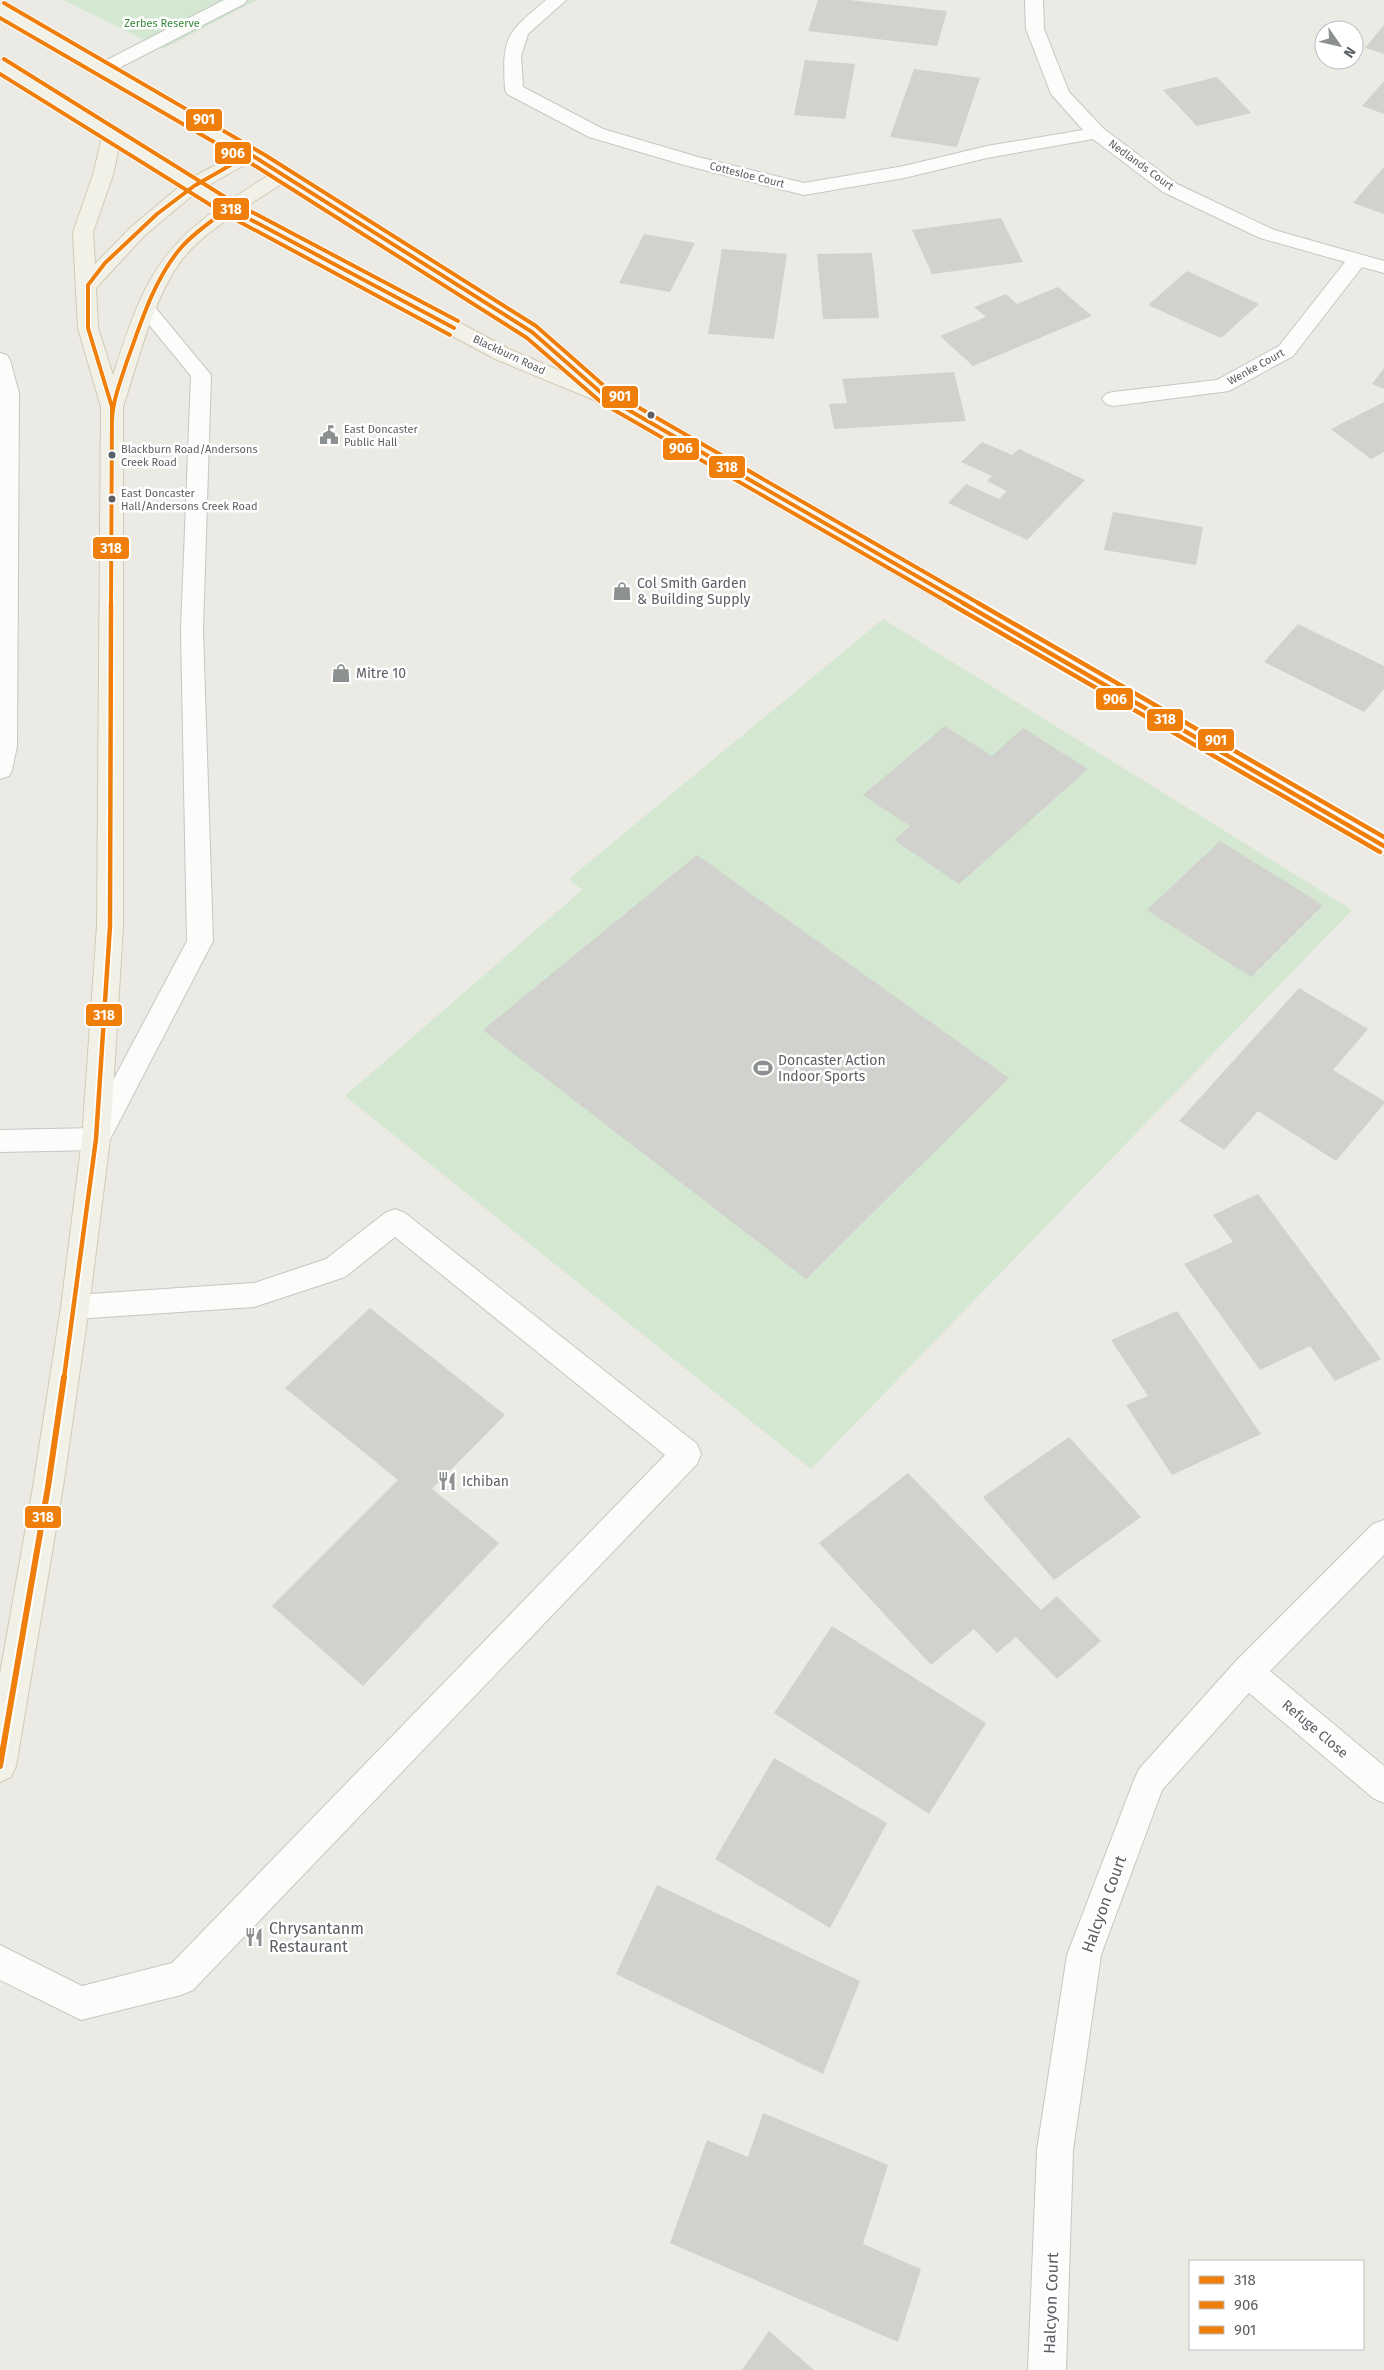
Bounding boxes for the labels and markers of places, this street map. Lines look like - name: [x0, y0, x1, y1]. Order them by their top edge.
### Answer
- unlabelled marker: [646, 410, 656, 420]
- place label: East Doncaster Public Hall: [344, 423, 419, 449]
- public building icon: East Doncaster Public Hall: [318, 424, 340, 446]
- place label: Blackburn Road/Andersons Creek Road: [121, 443, 258, 469]
- marker: Blackburn Road/Andersons Creek Road: [107, 450, 117, 460]
- place label: East Doncaster Hall/Andersons Creek Road: [121, 487, 257, 513]
- marker: East Doncaster Hall/Andersons Creek Road: [107, 494, 117, 504]
- place label: Col Smith Garden & Building Supply: [637, 575, 750, 608]
- shop icon: Col Smith Garden & Building Supply: [611, 580, 633, 602]
- shop icon: Mitre 10: [330, 662, 352, 684]
- place label: Mitre 10: [356, 665, 406, 682]
- place label: Doncaster Action Indoor Sports: [778, 1052, 886, 1085]
- sports icon: Doncaster Action Indoor Sports: [752, 1057, 774, 1079]
- restaurant icon: Ichiban: [436, 1470, 458, 1492]
- place label: Ichiban: [462, 1473, 509, 1490]
- place label: Chrysantanm Restaurant: [269, 1919, 364, 1956]
- restaurant icon: Chrysantanm Restaurant: [243, 1926, 265, 1948]

